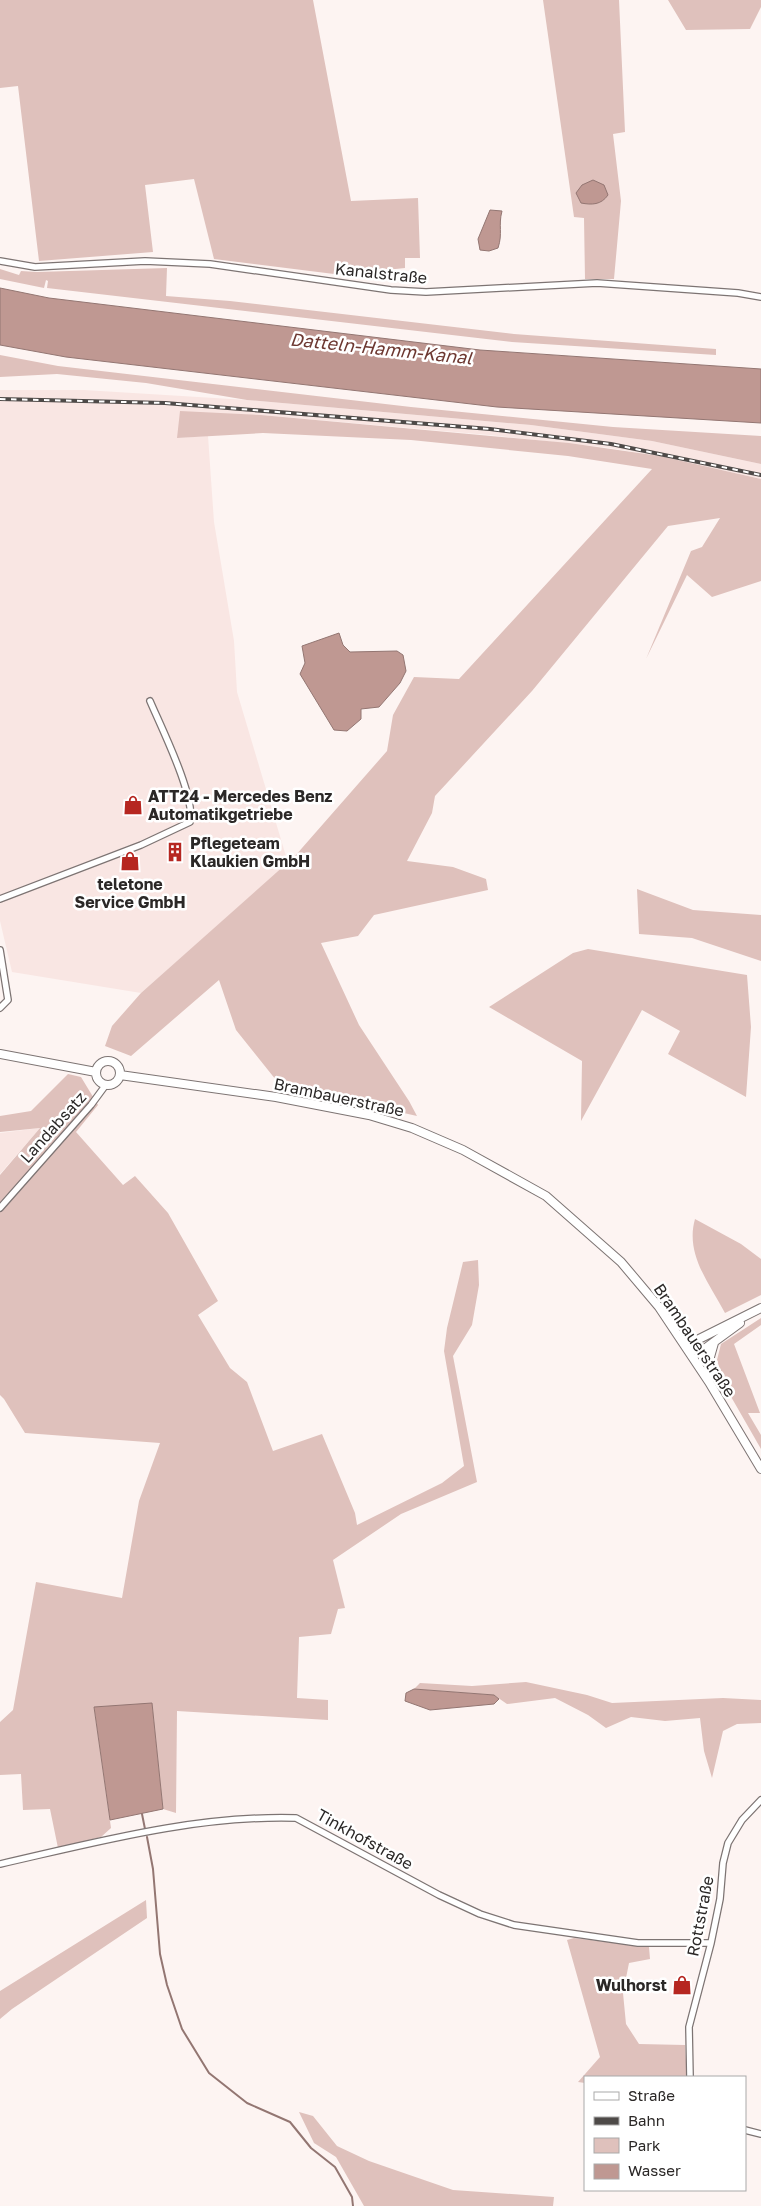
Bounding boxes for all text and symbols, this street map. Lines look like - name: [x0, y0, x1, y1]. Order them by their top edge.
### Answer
- street label: Kanalstraße: [334, 258, 428, 288]
- water label: Datteln-Hamm-Kanal: [289, 328, 474, 369]
- place label: ATT24 - Mercedes Benz Automatikgetriebe: [148, 786, 332, 824]
- shop icon: ATT24 - Mercedes Benz Automatikgetriebe: [122, 794, 144, 816]
- place label: Pflegeteam Klaukien GmbH: [190, 833, 310, 871]
- building icon: Pflegeteam Klaukien GmbH: [164, 841, 186, 863]
- shop icon: teletone Service GmbH: [119, 850, 141, 872]
- place label: teletone Service GmbH: [74, 874, 186, 912]
- street label: Brambauerstraße: [272, 1073, 406, 1121]
- street label: Landabsatz: [16, 1087, 90, 1167]
- street label: Brambauerstraße: [650, 1279, 740, 1401]
- street label: Tinkhofstraße: [313, 1804, 417, 1874]
- street label: Rottstraße: [682, 1874, 718, 1958]
- shop icon: Wulhorst: [671, 1974, 693, 1996]
- place label: Wulhorst: [596, 1975, 667, 1995]
- legend: [584, 2076, 746, 2191]
- text: Straße: [628, 2086, 675, 2104]
- text: Bahn: [628, 2111, 665, 2129]
- text: Park: [628, 2136, 661, 2154]
- text: Wasser: [628, 2161, 681, 2179]

